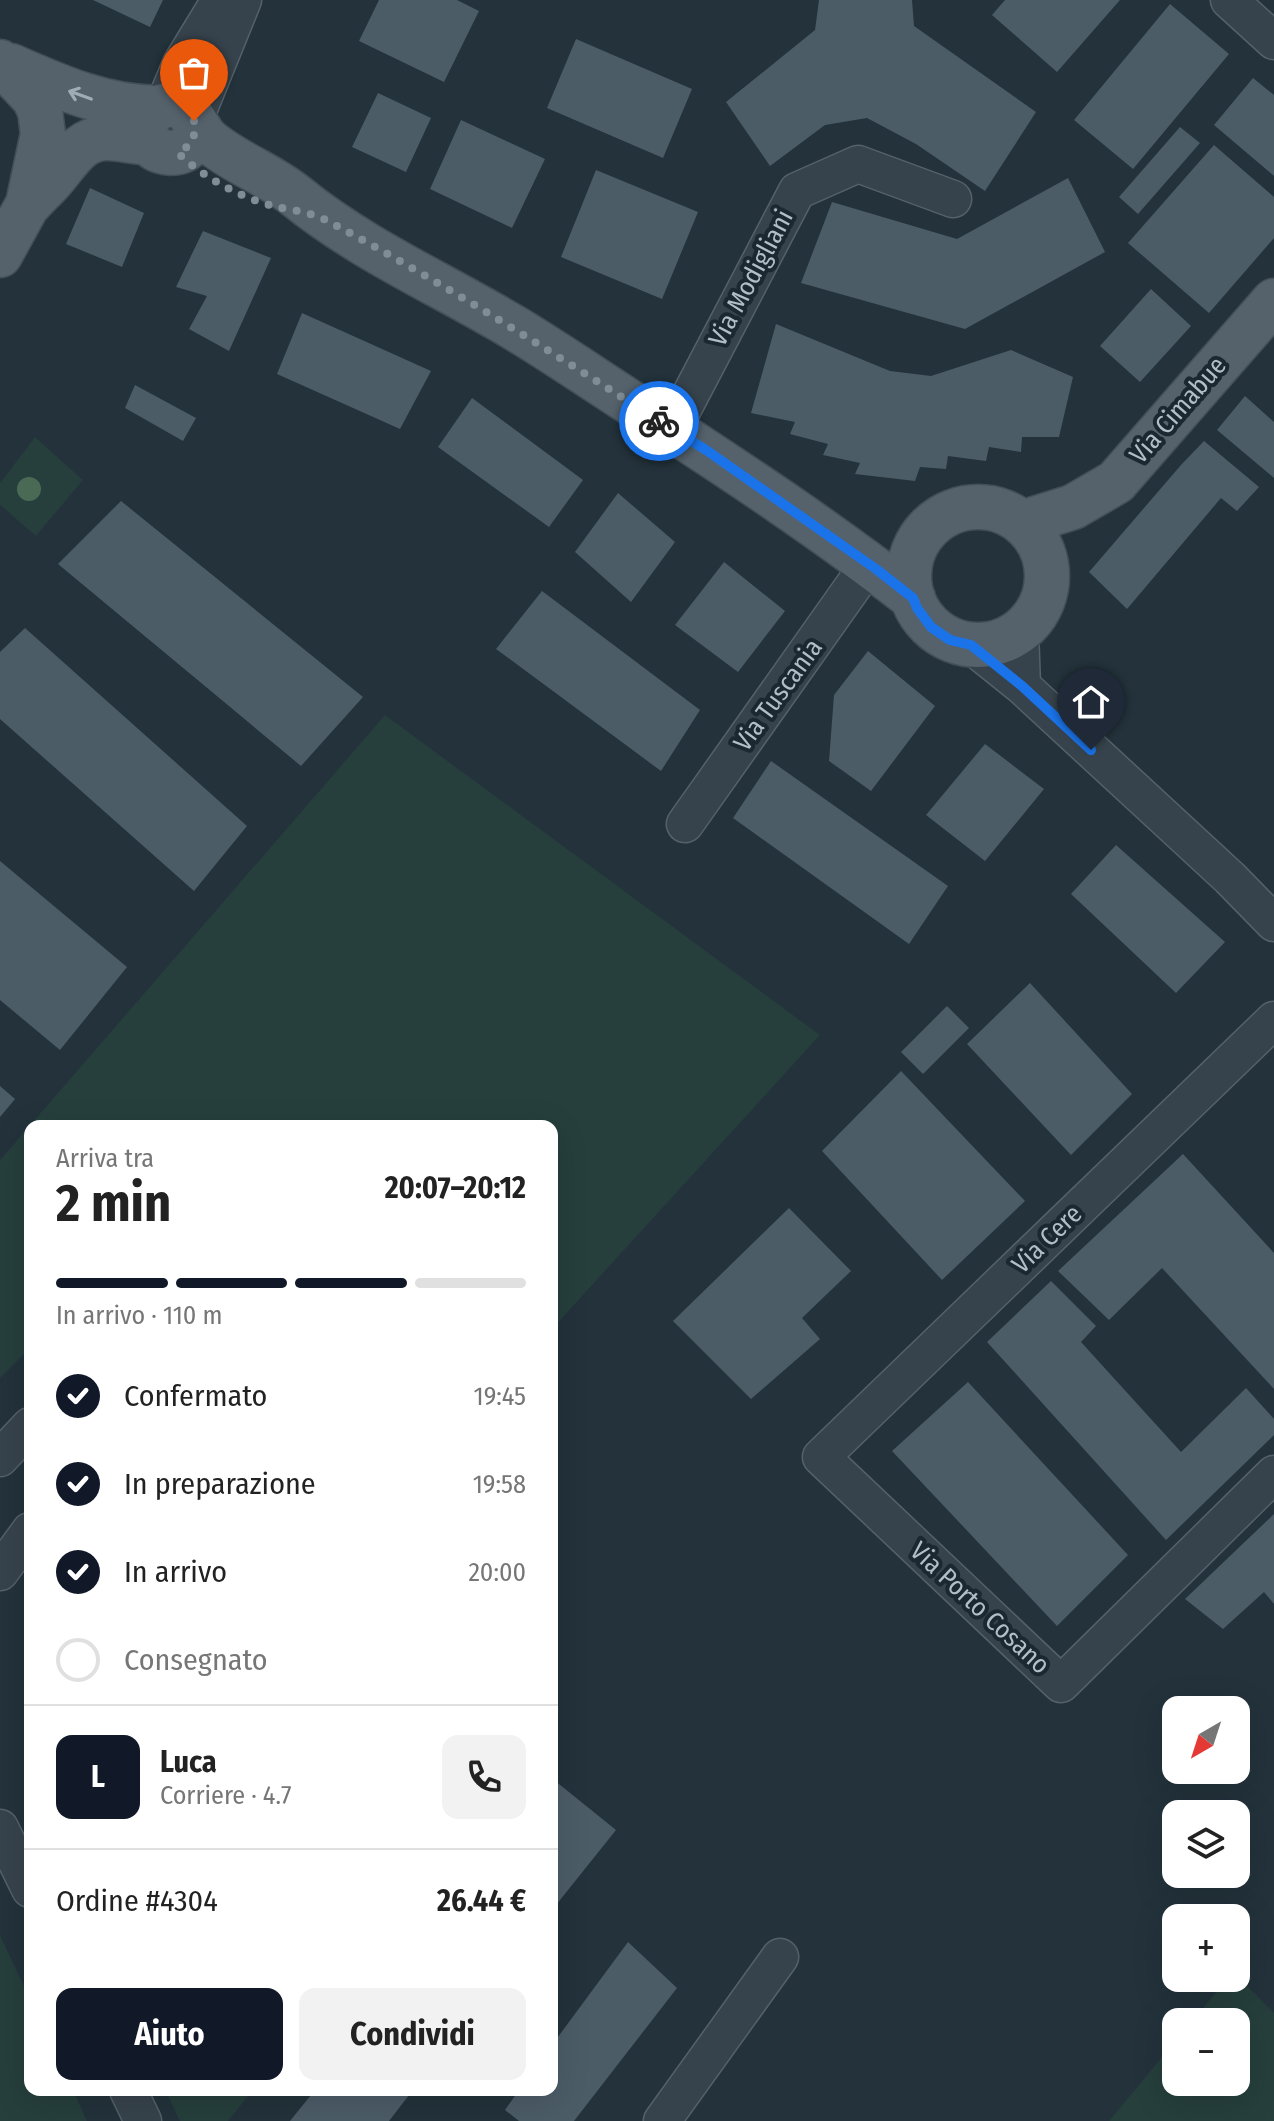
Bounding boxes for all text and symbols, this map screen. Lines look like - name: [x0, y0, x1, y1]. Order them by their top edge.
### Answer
- pin: [160, 39, 228, 121]
- icon: bag: [172, 51, 216, 95]
- one-way arrow: [69, 87, 93, 101]
- street label: Via Modigliani: [702, 205, 800, 351]
- street label: Via Cimabue: [1123, 350, 1233, 470]
- courier: [619, 381, 699, 461]
- icon: bike: [637, 399, 681, 443]
- street label: Via Tuscania: [727, 633, 829, 757]
- pin: [1057, 668, 1125, 750]
- icon: home: [1069, 680, 1113, 724]
- text: Arriva tra: [56, 1143, 154, 1174]
- text: 20:07–20:12: [385, 1170, 526, 1206]
- text: 2 min: [56, 1172, 171, 1235]
- street label: Via Cere: [1006, 1198, 1088, 1280]
- text: In arrivo · 110 m: [56, 1300, 223, 1331]
- icon: check: [56, 1374, 100, 1418]
- text: Confermato: [124, 1378, 267, 1414]
- text: 19:45: [474, 1381, 526, 1412]
- icon: check: [56, 1462, 100, 1506]
- text: In preparazione: [124, 1466, 316, 1502]
- text: 19:58: [473, 1469, 526, 1500]
- street label: Via Porto Cosano: [904, 1535, 1056, 1681]
- icon: check: [56, 1550, 100, 1594]
- text: In arrivo: [124, 1554, 227, 1590]
- text: 20:00: [468, 1557, 526, 1588]
- text: Consegnato: [124, 1642, 268, 1678]
- north arrow: [1162, 1696, 1250, 1784]
- map controls: [1162, 1696, 1250, 2096]
- button: phone: [442, 1735, 526, 1819]
- text: Luca: [160, 1744, 217, 1780]
- text: L: [91, 1759, 105, 1795]
- text: Corriere · 4.7: [160, 1780, 291, 1811]
- button: layers: [1162, 1800, 1250, 1888]
- text: Ordine #4304: [56, 1883, 218, 1919]
- text: 26.44 €: [437, 1883, 526, 1919]
- button: +: [1162, 1904, 1250, 1992]
- button: Aiuto: [56, 1988, 283, 2080]
- button: Condividi: [299, 1988, 526, 2080]
- button: −: [1162, 2008, 1250, 2096]

